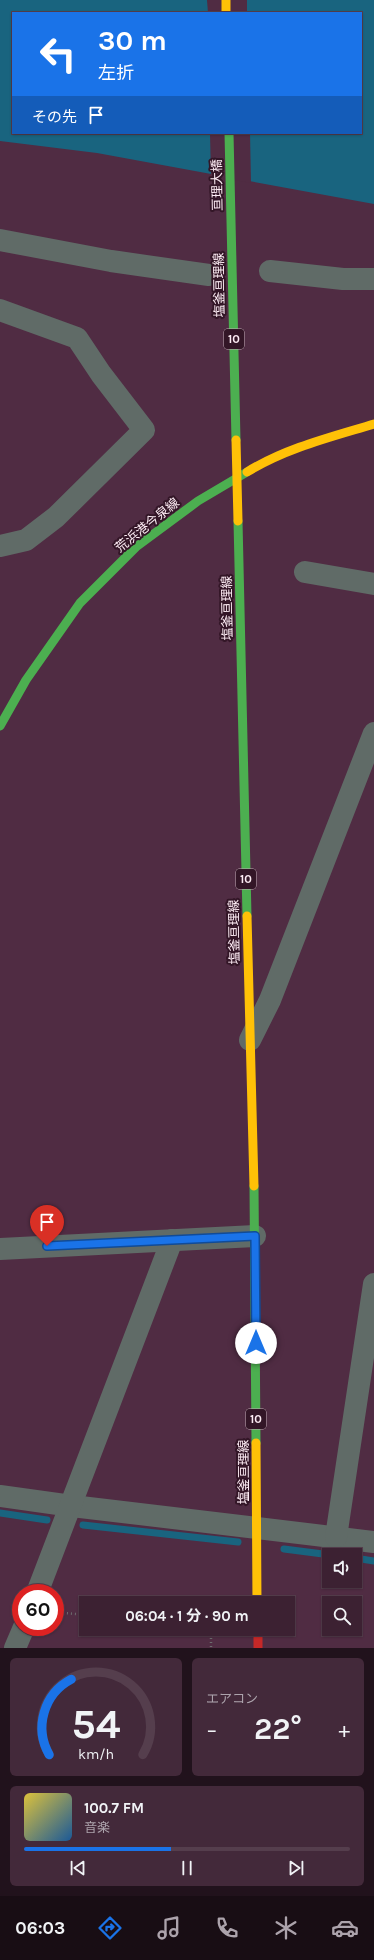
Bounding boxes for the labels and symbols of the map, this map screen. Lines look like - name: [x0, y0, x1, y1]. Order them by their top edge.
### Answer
- street label: 亘理大橋: [209, 159, 225, 211]
- street label: 塩釜亘理線: [211, 252, 227, 318]
- road number: 10: [224, 329, 244, 349]
- street label: 荒浜港今泉線: [112, 495, 182, 555]
- street label: 塩釜亘理線: [219, 575, 235, 641]
- road number: 10: [236, 869, 256, 889]
- street label: 塩釜亘理線: [226, 899, 242, 965]
- pin: [30, 1205, 64, 1246]
- position arrow: [235, 1322, 277, 1364]
- road number: 10: [246, 1409, 266, 1429]
- street label: 塩釜亘理線: [236, 1439, 251, 1505]
- speed limit sign: 60: [12, 1584, 64, 1636]

